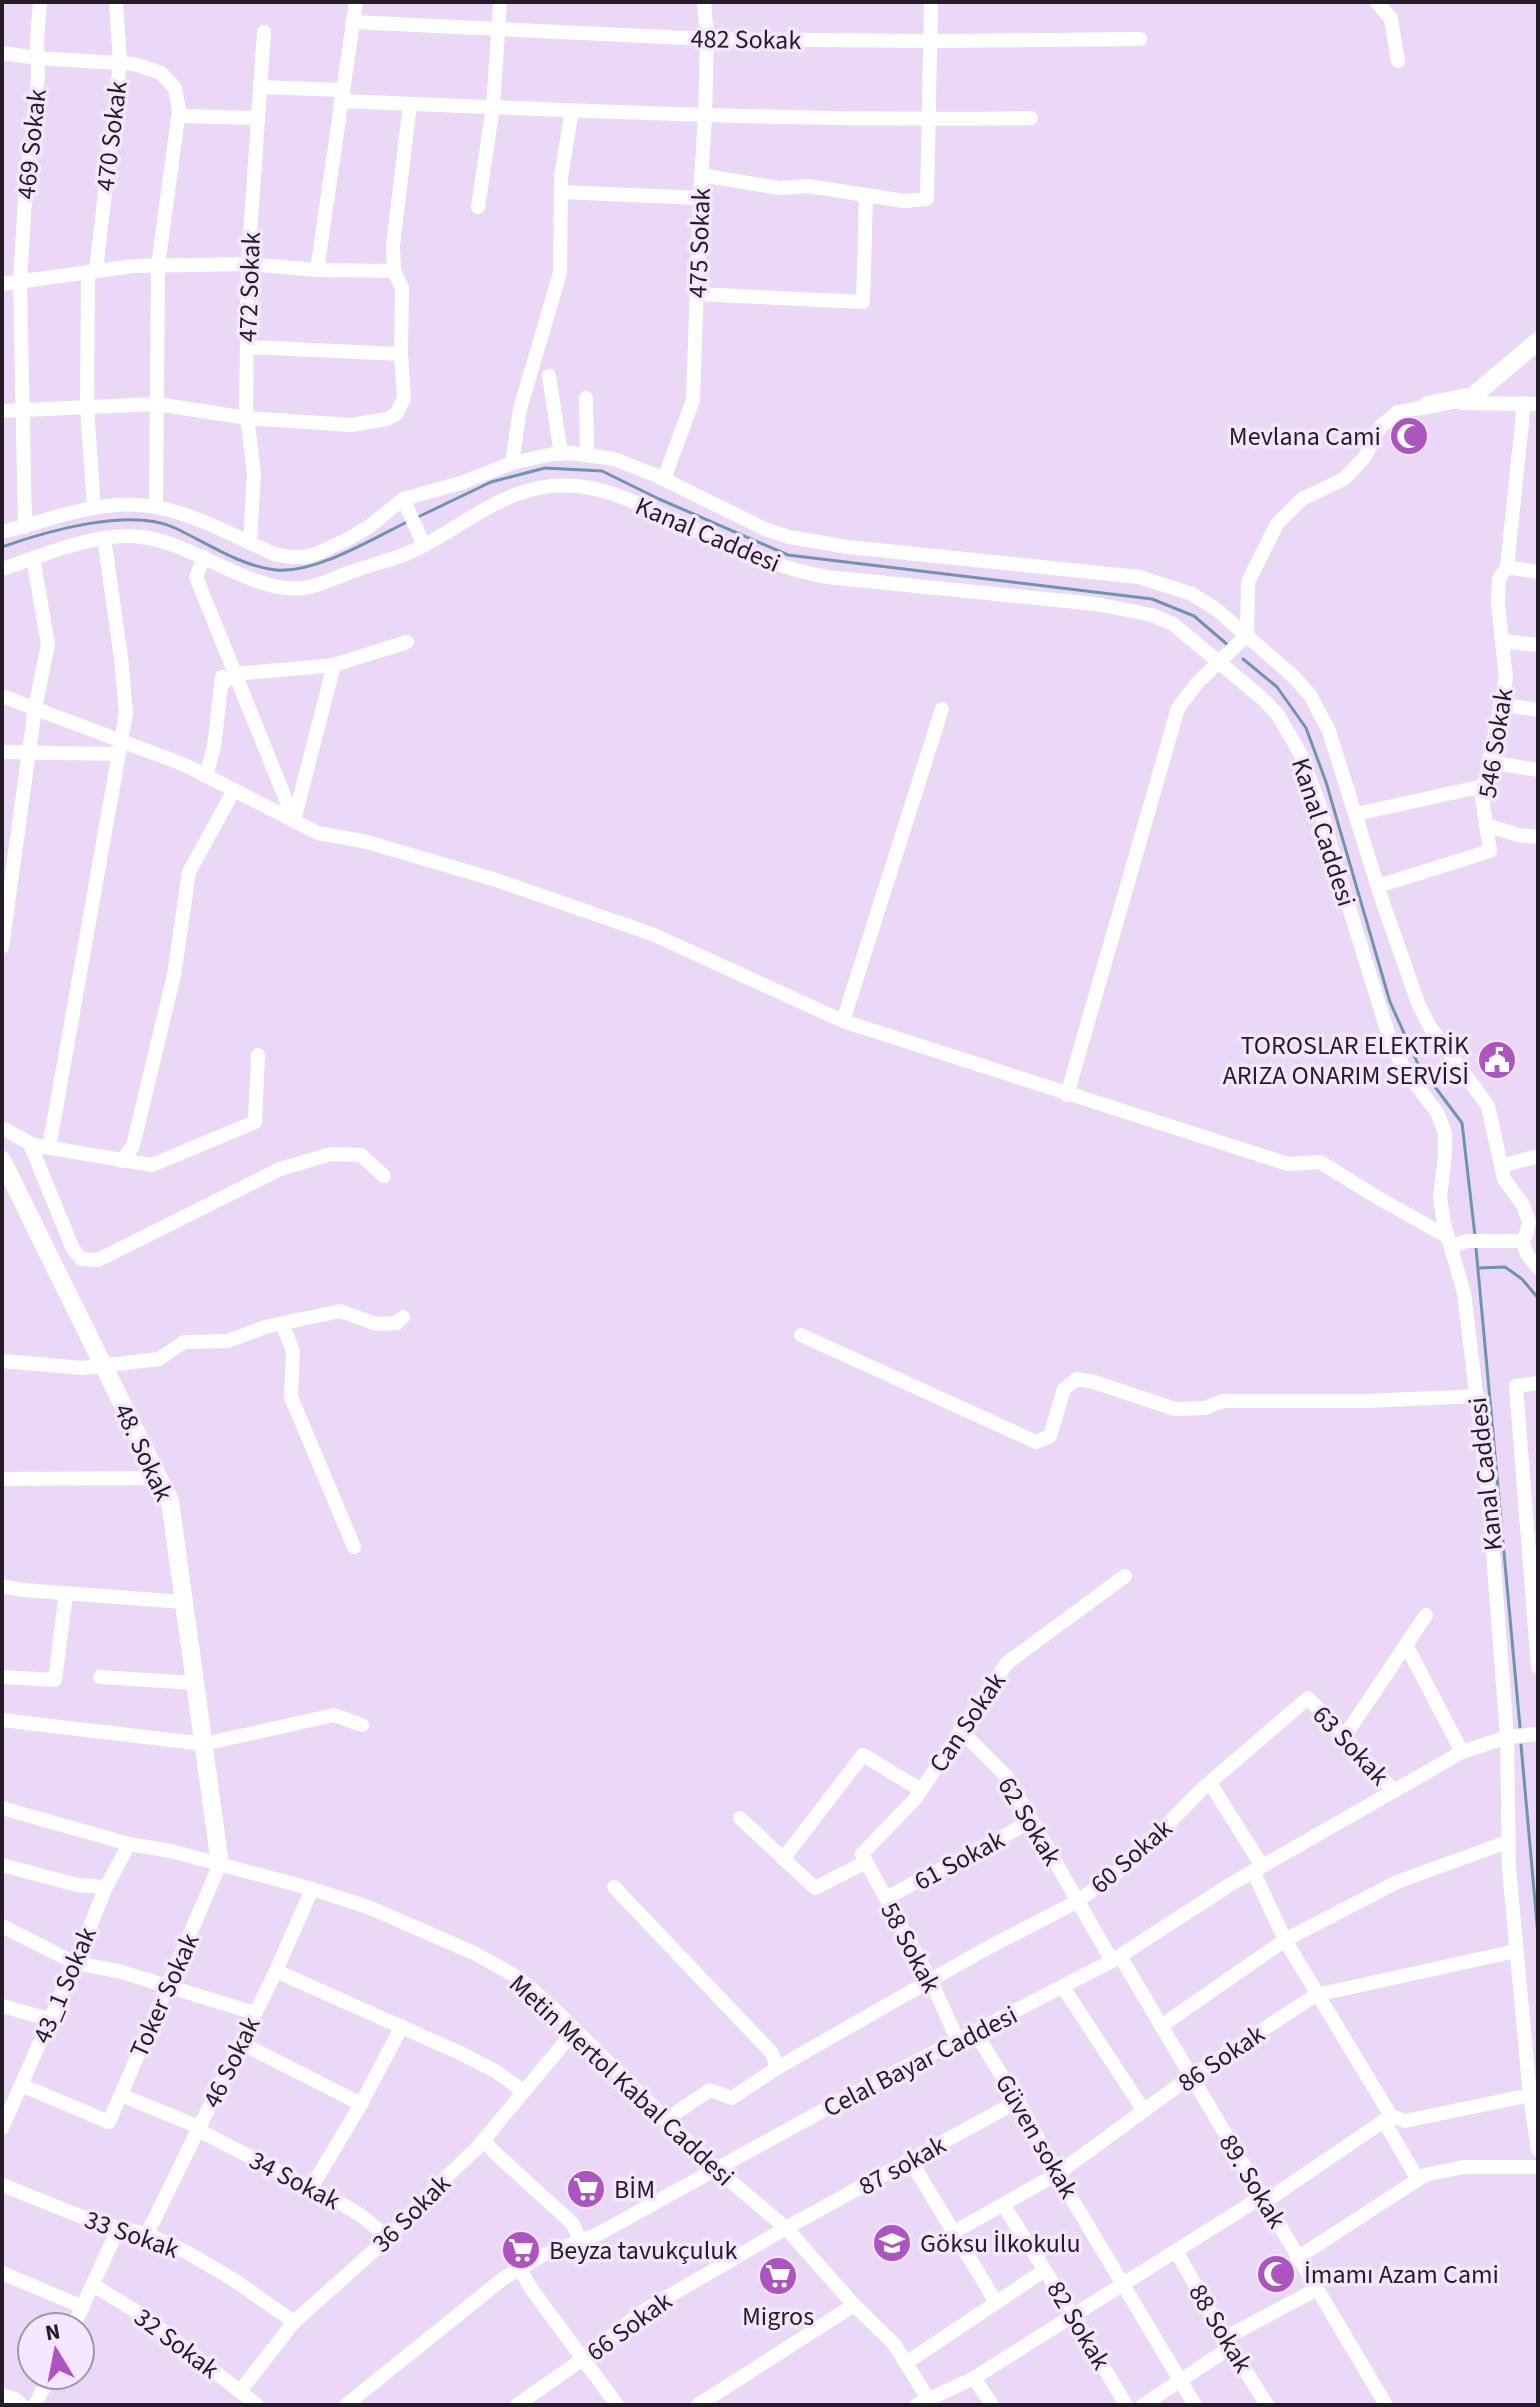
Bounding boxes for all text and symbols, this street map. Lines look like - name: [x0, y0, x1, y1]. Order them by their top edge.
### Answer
- street label: 482 Sokak: [690, 20, 802, 59]
- street label: 470 Sokak: [86, 79, 137, 193]
- street label: 469 Sokak: [7, 87, 56, 201]
- street label: 475 Sokak: [679, 187, 720, 299]
- street label: 472 Sokak: [229, 231, 270, 343]
- mosque icon: Mevlana Cami: [1388, 415, 1430, 457]
- place label: Mevlana Cami: [1229, 418, 1381, 455]
- street label: Kanal Caddesi: [630, 487, 786, 582]
- street label: 546 Sokak: [1469, 685, 1522, 801]
- street label: Kanal Caddesi: [1282, 753, 1365, 911]
- place label: TOROSLAR ELEKTRİK ARIZA ONARIM SERVİSİ: [1223, 1027, 1469, 1094]
- public building icon: TOROSLAR ELEKTRİK ARIZA ONARIM SERVİSİ: [1476, 1039, 1518, 1081]
- street label: Kanal Caddesi: [1459, 1395, 1512, 1553]
- street label: 48. Sokak: [105, 1397, 182, 1507]
- street label: Can Sokak: [920, 1665, 1015, 1780]
- street label: 63 Sokak: [1304, 1697, 1398, 1794]
- street label: 62 Sokak: [989, 1770, 1071, 1873]
- street label: 60 Sokak: [1082, 1810, 1180, 1902]
- street label: 61 Sokak: [907, 1821, 1011, 1900]
- street label: 58 Sokak: [871, 1895, 950, 1999]
- street label: 43_1 Sokak: [23, 1921, 106, 2049]
- street label: Toker Sokak: [121, 1927, 208, 2063]
- street label: Metin Mertol Kabal Caddesi: [501, 1966, 742, 2195]
- street label: Celal Bayar Caddesi: [817, 1996, 1024, 2126]
- street label: 46 Sokak: [193, 2010, 270, 2114]
- street label: 86 Sokak: [1170, 2016, 1272, 2101]
- street label: Güven sokak: [986, 2067, 1087, 2205]
- street label: 87 sokak: [852, 2126, 953, 2205]
- street label: 89. Sokak: [1210, 2127, 1295, 2236]
- street label: 34 Sokak: [243, 2142, 347, 2219]
- street label: 36 Sokak: [364, 2166, 459, 2261]
- supermarket icon: BİM: [565, 2168, 607, 2210]
- place label: BİM: [614, 2171, 655, 2208]
- street label: 33 Sokak: [80, 2201, 184, 2268]
- school or university icon: Göksu İlkokulu: [871, 2222, 913, 2264]
- place label: Göksu İlkokulu: [920, 2225, 1081, 2262]
- supermarket icon: Beyza tavukçuluk: [500, 2229, 542, 2271]
- place label: Beyza tavukçuluk: [549, 2232, 737, 2269]
- mosque icon: İmamı Azam Cami: [1255, 2253, 1297, 2295]
- supermarket icon: Migros: [757, 2255, 799, 2297]
- place label: İmamı Azam Cami: [1304, 2256, 1499, 2293]
- street label: 82 Sokak: [1038, 2274, 1120, 2377]
- street label: 88 Sokak: [1180, 2277, 1262, 2380]
- street label: 66 Sokak: [579, 2283, 680, 2370]
- place label: Migros: [742, 2298, 814, 2335]
- street label: 32 Sokak: [127, 2299, 227, 2388]
- north arrow: [16, 2311, 96, 2391]
- text: N: [43, 2315, 63, 2349]

